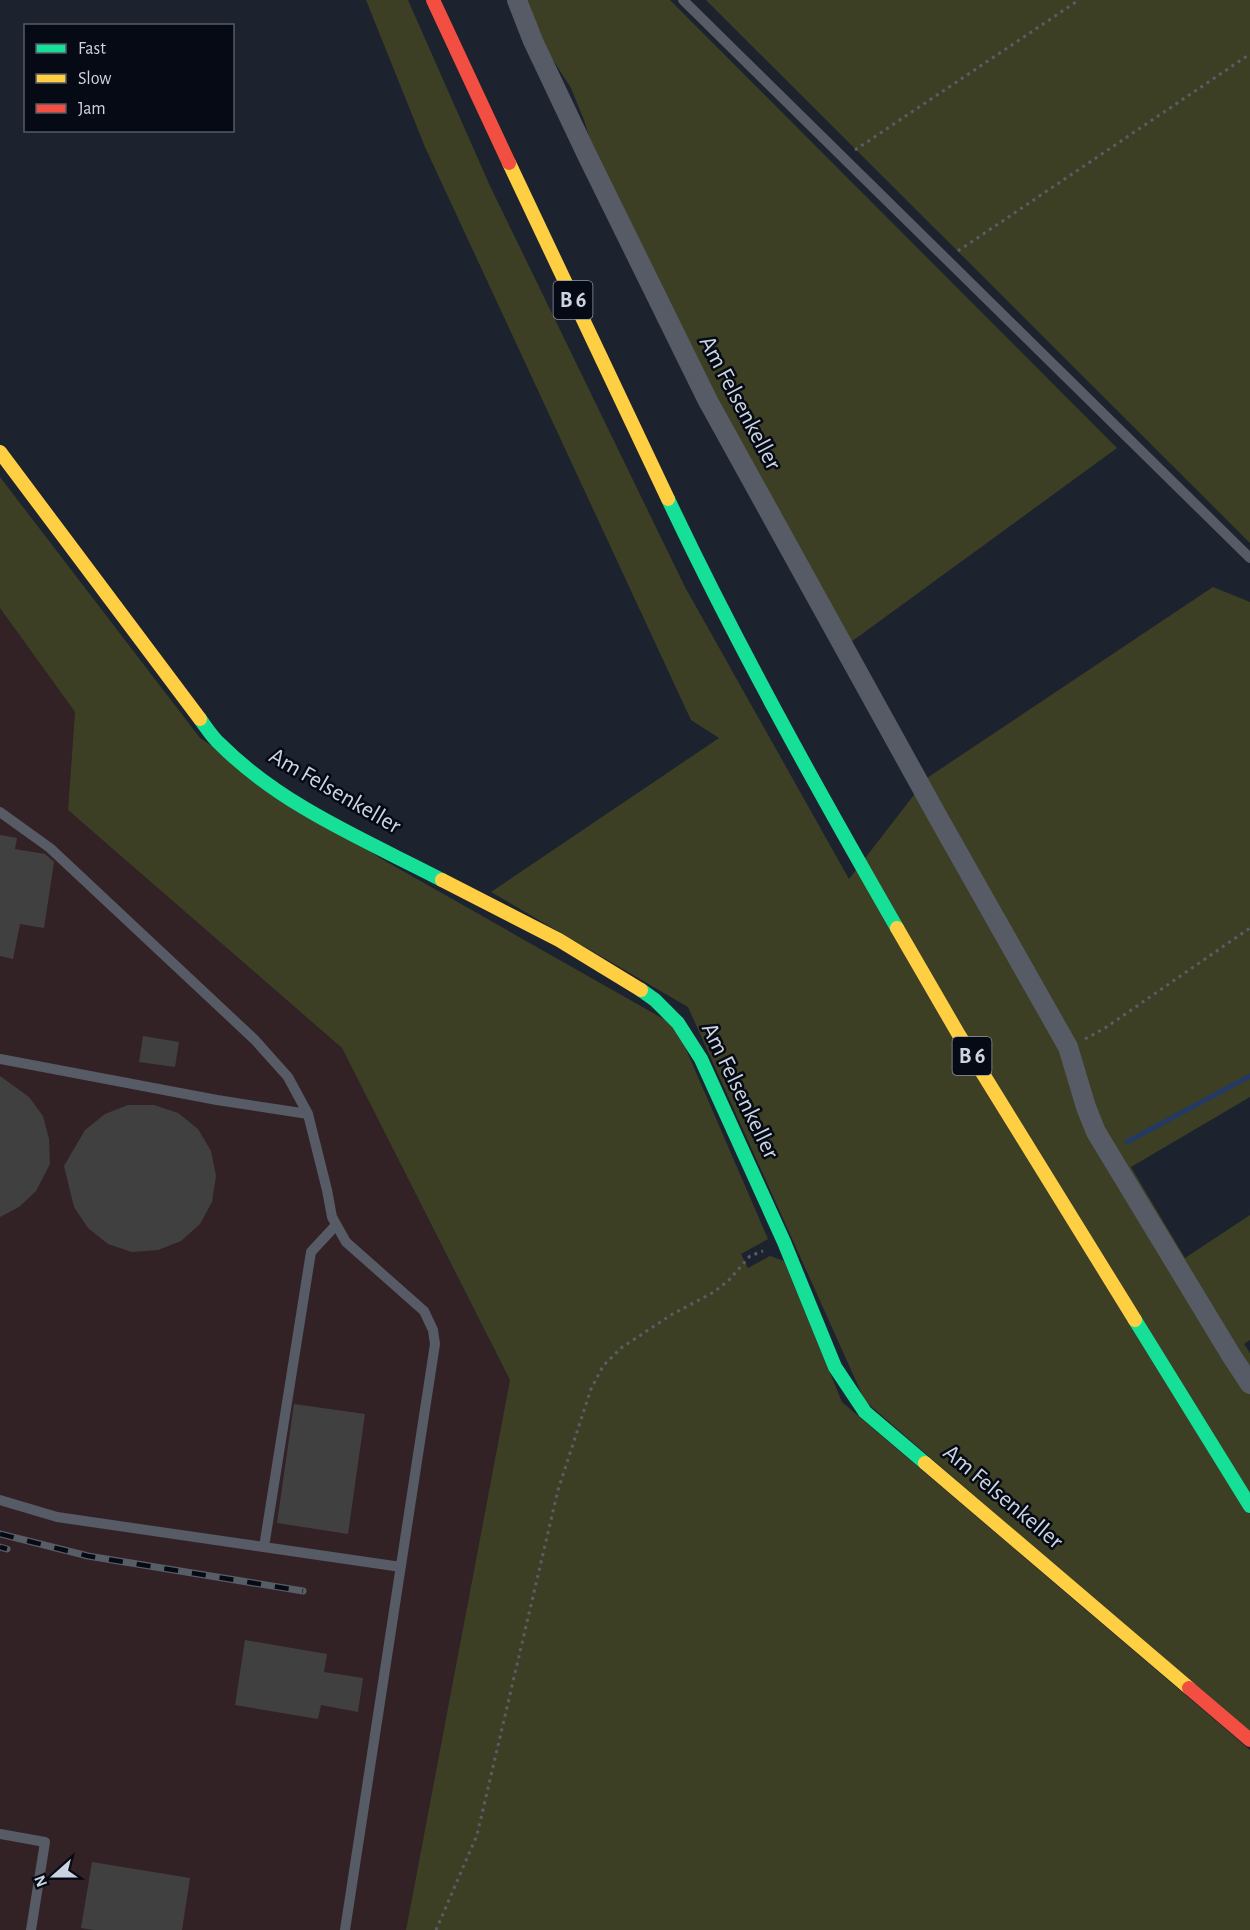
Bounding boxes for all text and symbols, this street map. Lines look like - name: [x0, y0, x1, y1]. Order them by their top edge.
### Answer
- legend: [24, 24, 234, 132]
- text: Fast: [78, 40, 106, 58]
- text: Slow: [78, 70, 111, 88]
- text: Jam: [78, 100, 106, 118]
- road number: B 6: [554, 281, 592, 319]
- street label: Am Felsenkeller: [695, 332, 785, 474]
- street label: Am Felsenkeller: [265, 744, 405, 839]
- street label: Am Felsenkeller: [697, 1019, 783, 1163]
- road number: B 6: [952, 1037, 992, 1075]
- street label: Am Felsenkeller: [939, 1440, 1068, 1554]
- north arrow: [24, 1846, 84, 1906]
- text: N: [31, 1873, 50, 1889]

